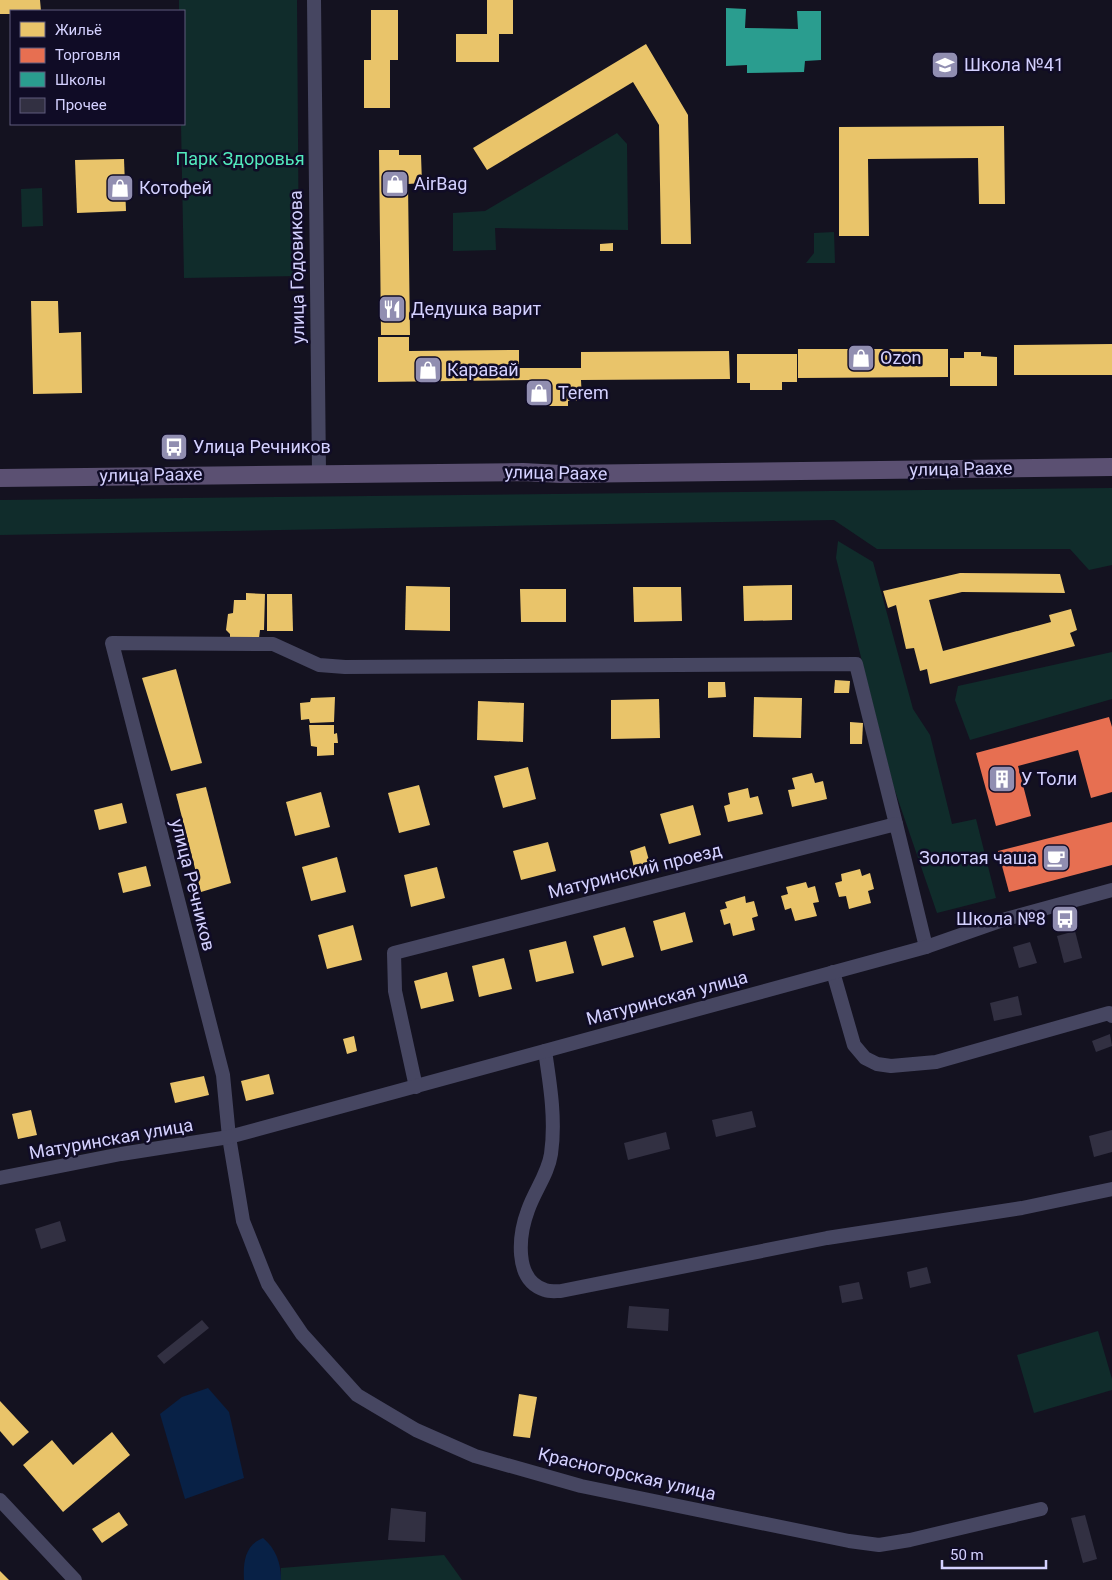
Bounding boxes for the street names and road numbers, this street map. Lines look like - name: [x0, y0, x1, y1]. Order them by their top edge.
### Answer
- street label: улица Годовикова: [285, 190, 308, 344]
- street label: улица Раахе: [909, 457, 1013, 480]
- street label: улица Раахе: [504, 461, 608, 484]
- street label: улица Раахе: [99, 463, 203, 486]
- street label: улица Речников: [167, 817, 220, 953]
- street label: Матуринский проезд: [546, 839, 724, 902]
- street label: Матуринская улица: [584, 966, 750, 1029]
- street label: Матуринская улица: [27, 1114, 195, 1163]
- street label: Красногорская улица: [536, 1443, 718, 1504]

